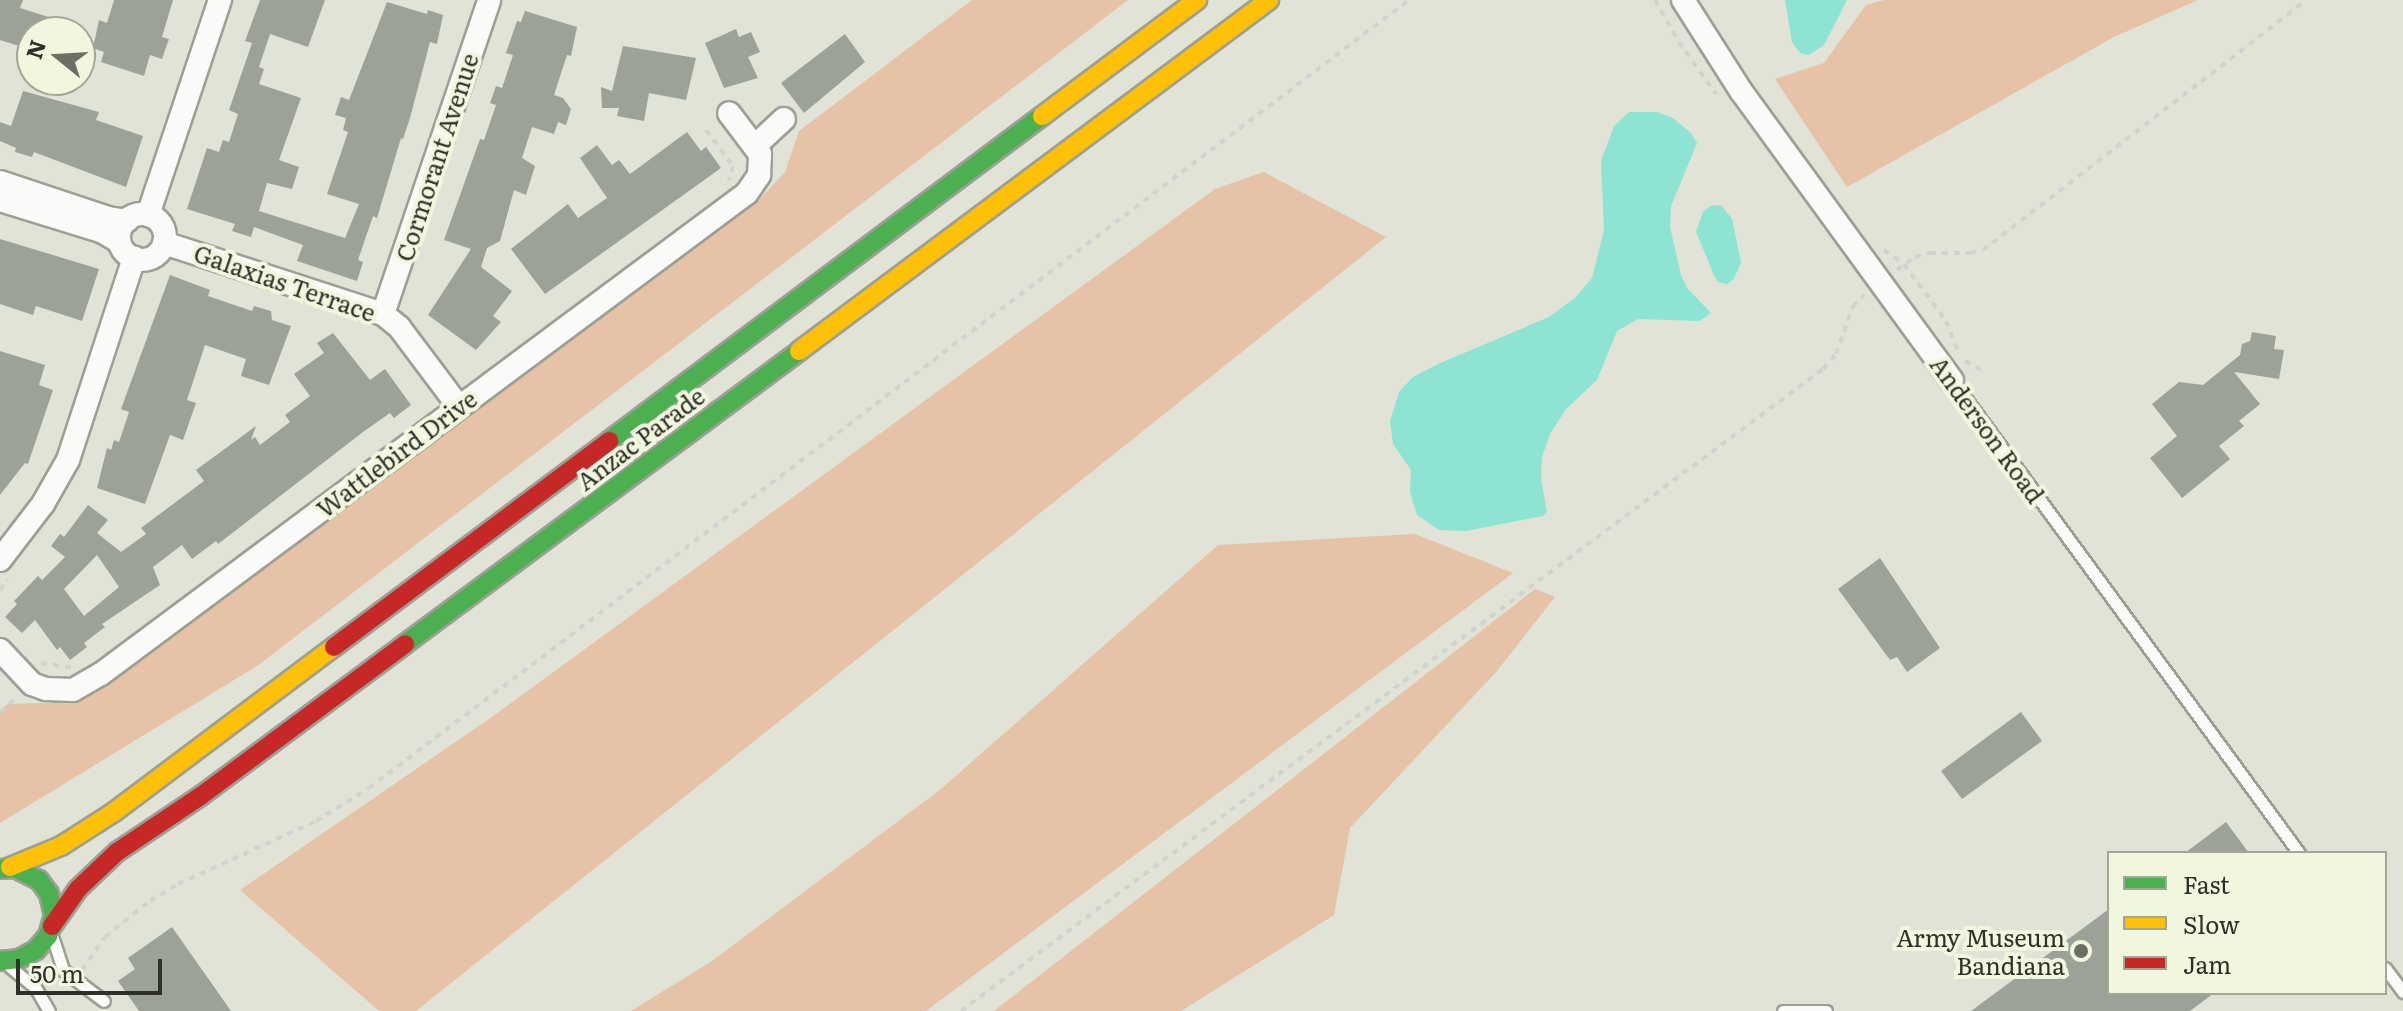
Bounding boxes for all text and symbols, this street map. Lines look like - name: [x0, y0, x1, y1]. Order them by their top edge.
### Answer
- north arrow: [16, 16, 96, 96]
- text: N: [16, 35, 53, 63]
- street label: Cormorant Avenue: [389, 49, 483, 265]
- street label: Galaxias Terrace: [191, 237, 379, 327]
- street label: Anderson Road: [1925, 350, 2051, 508]
- street label: Anzac Parade: [570, 381, 710, 495]
- street label: Wattlebird Drive: [310, 383, 482, 523]
- legend: [2107, 851, 2387, 995]
- text: Fast: [2183, 866, 2230, 901]
- text: Slow: [2183, 906, 2240, 941]
- place label: Army Museum Bandiana: [1896, 923, 2065, 979]
- marker: Army Museum Bandiana: [2072, 942, 2090, 960]
- scale bar: [20, 943, 166, 993]
- text: Jam: [2183, 946, 2231, 981]
- text: 50 m: [30, 955, 84, 990]

